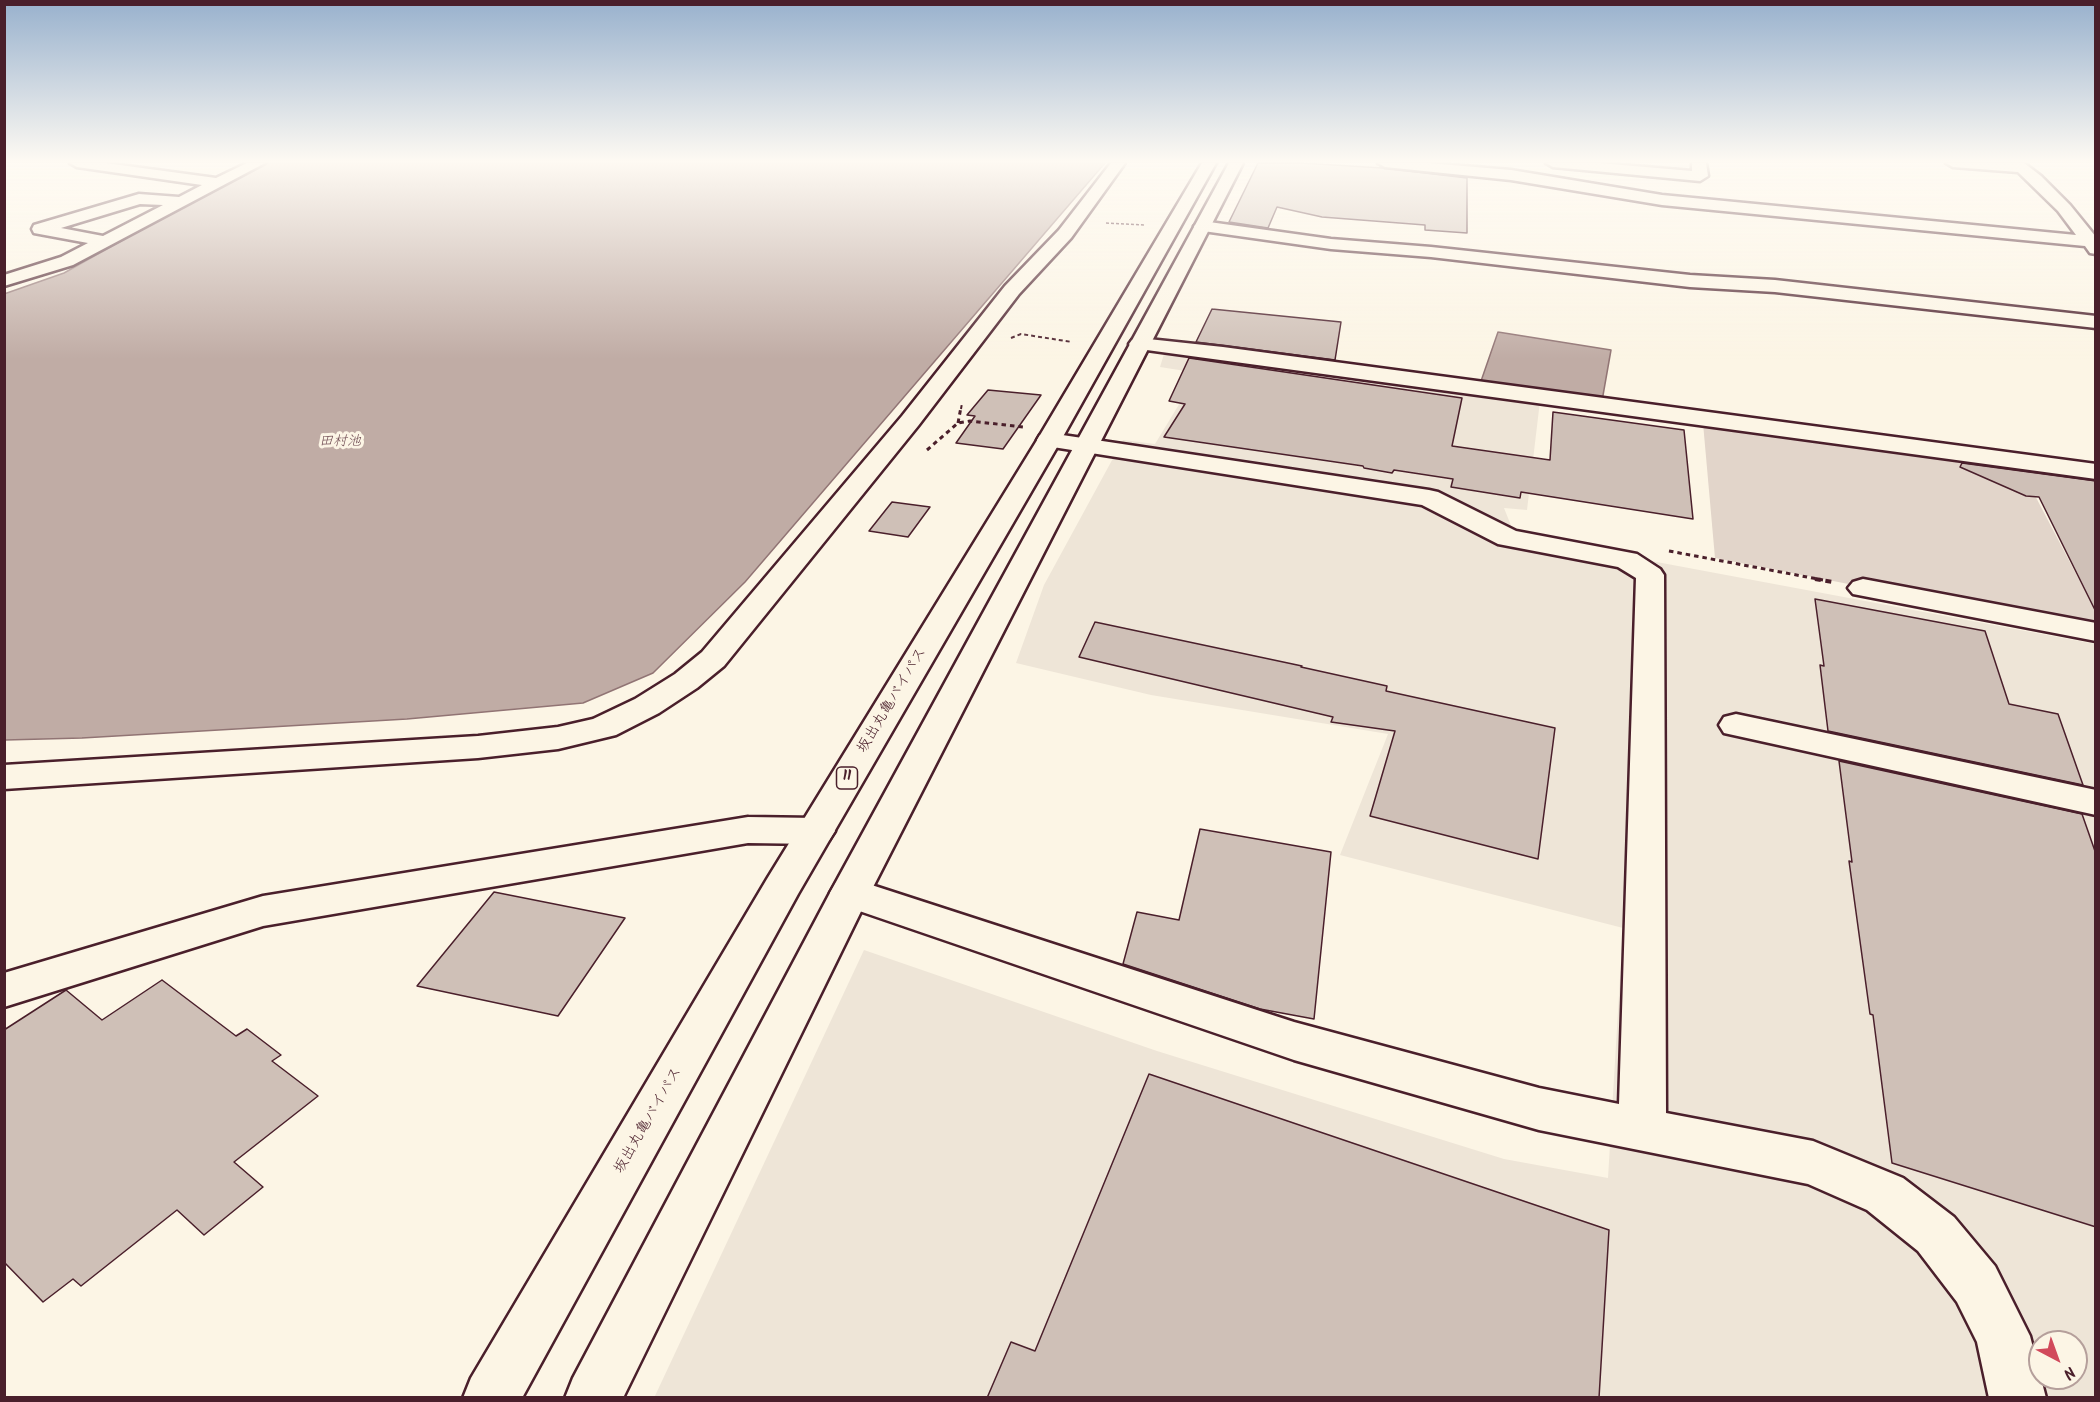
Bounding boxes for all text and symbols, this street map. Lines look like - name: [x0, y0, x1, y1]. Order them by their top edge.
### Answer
- water label: 田村池: [319, 435, 361, 451]
- street label: 坂出丸亀バイパス: [854, 645, 932, 757]
- road number: 11: [836, 767, 858, 789]
- street label: 坂出丸亀バイパス: [611, 1065, 687, 1177]
- north arrow: [2028, 1330, 2088, 1390]
- text: N: [2057, 1360, 2081, 1385]

